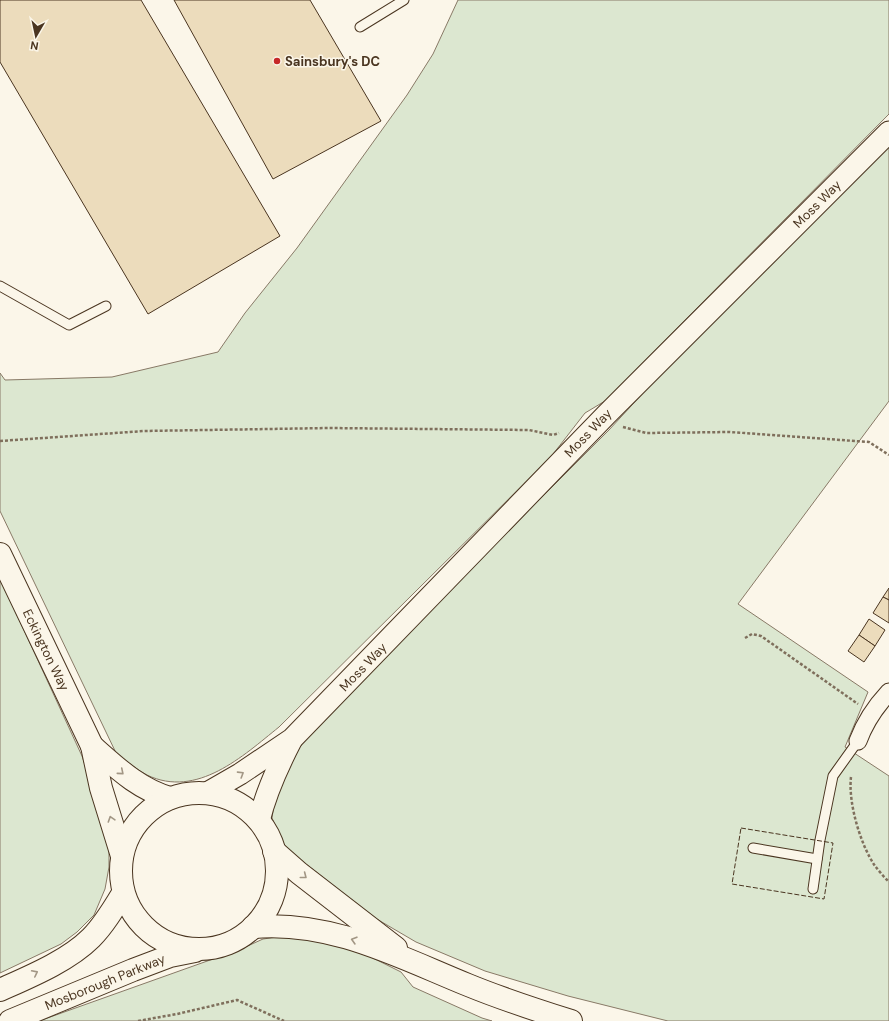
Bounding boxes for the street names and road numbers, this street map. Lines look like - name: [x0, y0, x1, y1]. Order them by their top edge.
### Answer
- street label: Moss Way: [789, 176, 845, 232]
- street label: Moss Way: [561, 405, 615, 461]
- street label: Eckington Way: [19, 606, 73, 694]
- street label: Moss Way: [336, 639, 390, 695]
- street label: Mosborough Parkway: [42, 950, 168, 1014]

